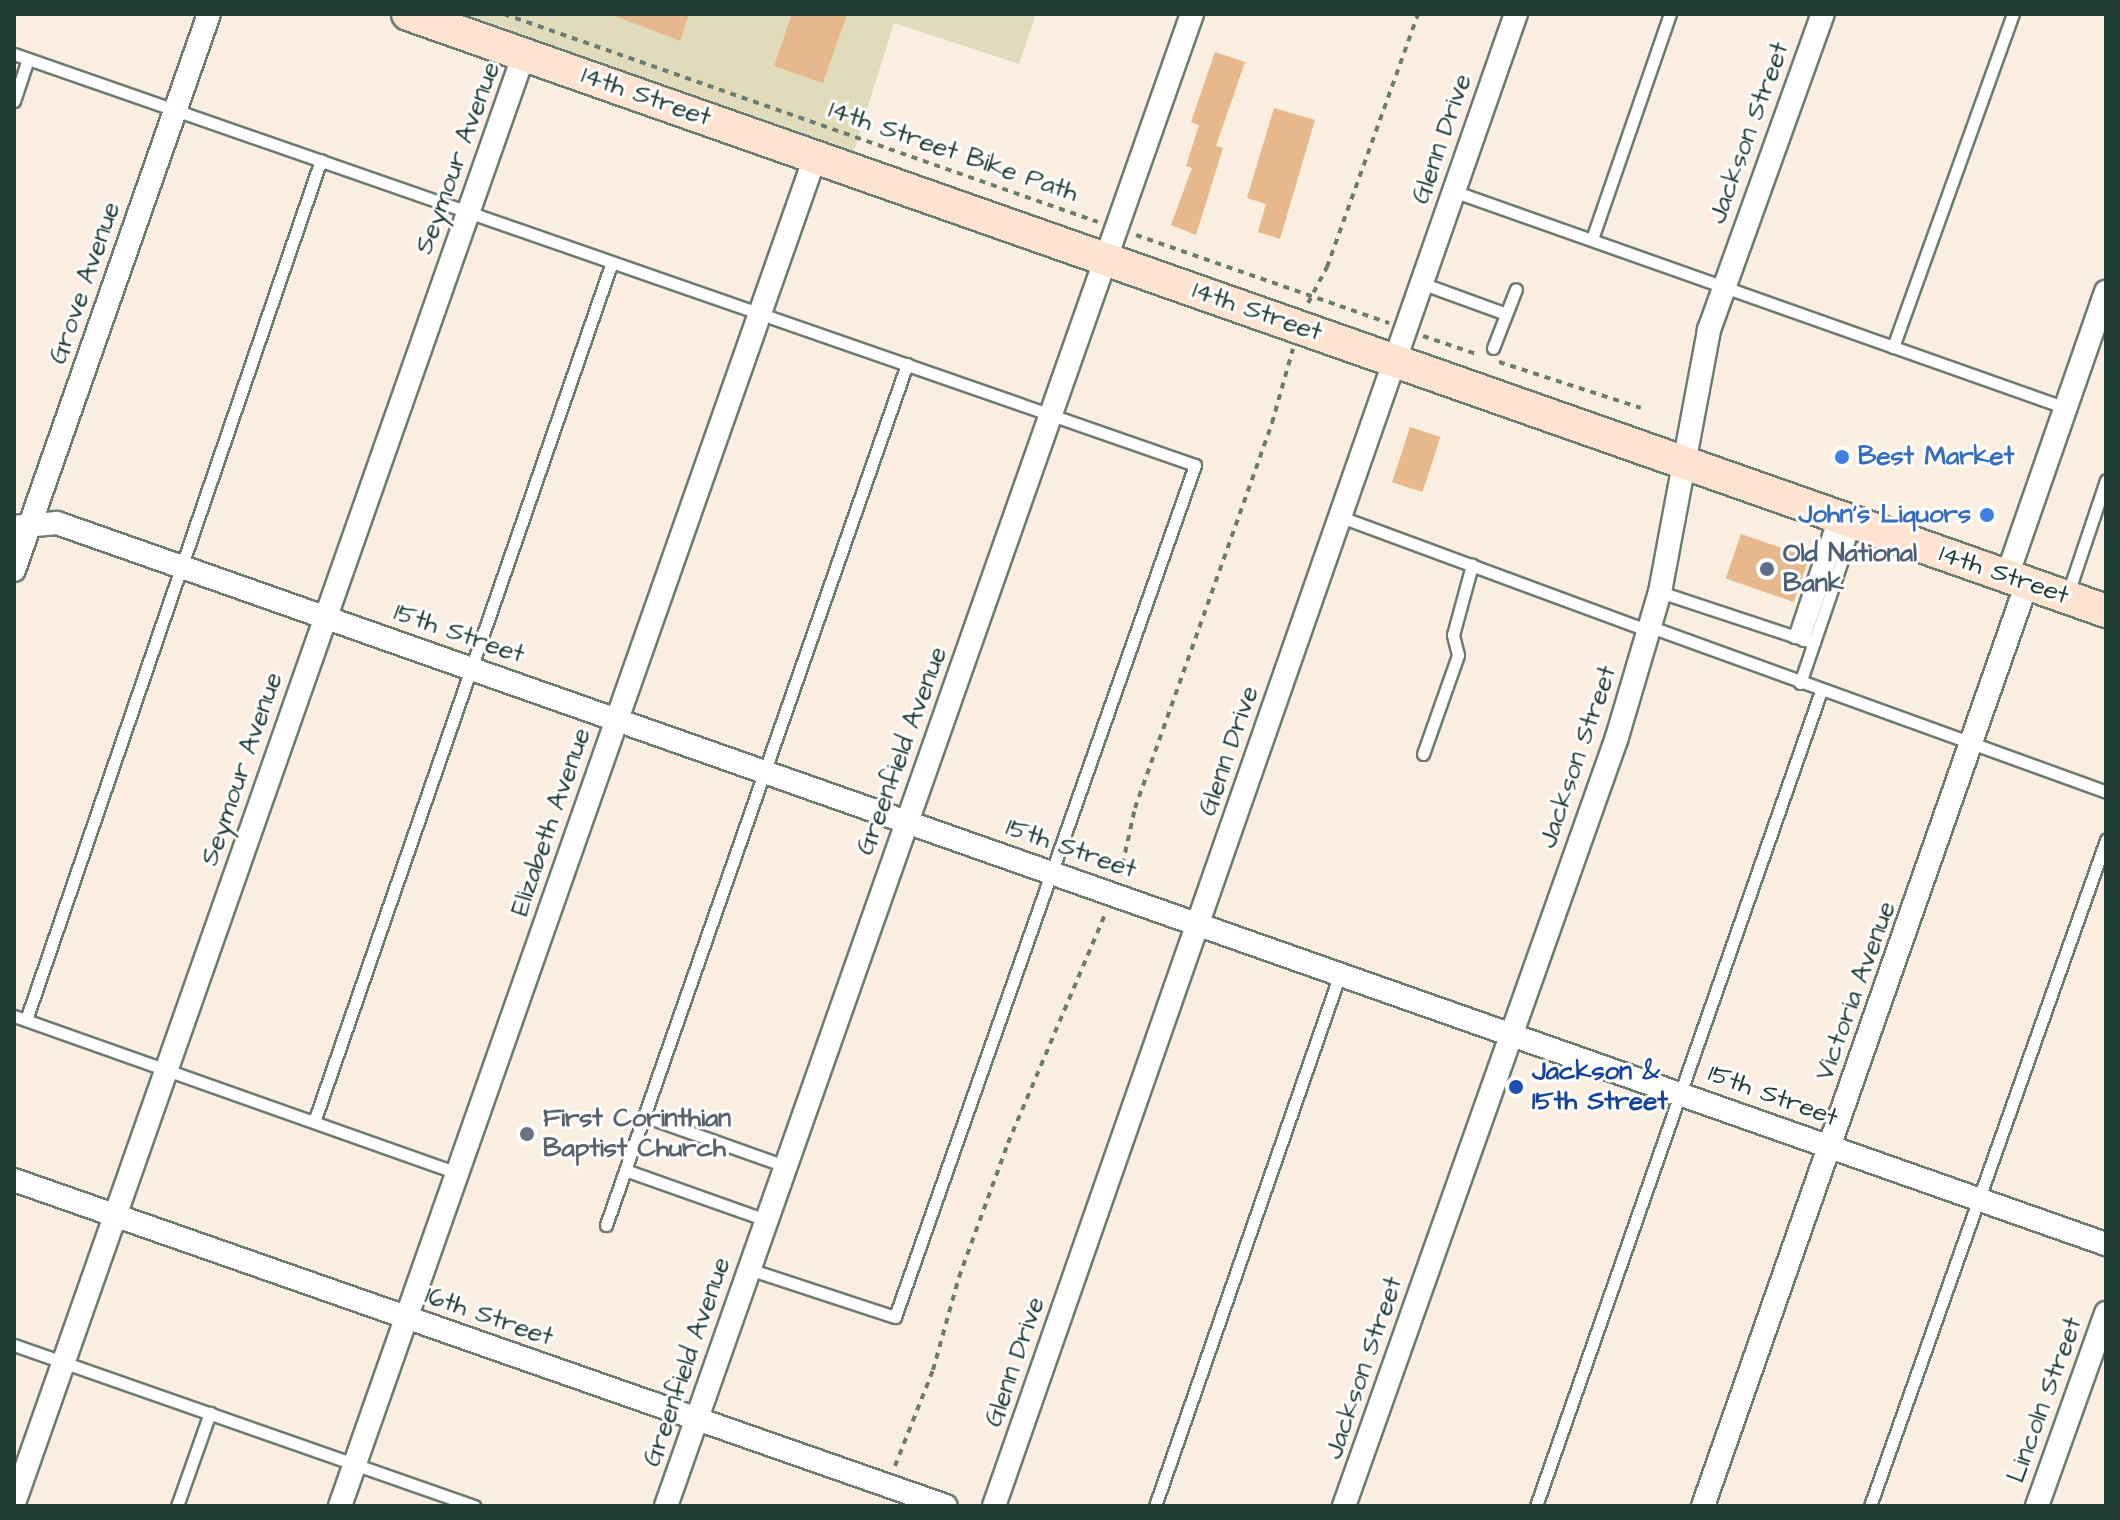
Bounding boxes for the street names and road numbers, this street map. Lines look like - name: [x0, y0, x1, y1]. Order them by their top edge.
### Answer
- street label: Jackson Street: [1702, 38, 1796, 228]
- street label: Seymour Avenue: [409, 58, 507, 258]
- street label: 14th Street: [577, 60, 715, 134]
- street label: Glenn Drive: [1405, 70, 1479, 208]
- street label: 14th Street Bike Path: [824, 95, 1082, 209]
- street label: Grove Avenue: [43, 198, 127, 368]
- street label: 14th Street: [1188, 275, 1326, 349]
- street label: 14th Street: [1935, 538, 2073, 612]
- street label: 15th Street: [390, 597, 528, 671]
- street label: Greenfield Avenue: [850, 643, 954, 859]
- street label: Jackson Street: [1532, 662, 1624, 852]
- street label: Seymour Avenue: [194, 668, 290, 870]
- street label: Glenn Drive: [1192, 682, 1266, 820]
- street label: Elizabeth Avenue: [504, 724, 598, 920]
- street label: 15th Street: [1002, 812, 1140, 886]
- street label: Victoria Avenue: [1809, 897, 1903, 1085]
- street label: 15th Street: [1704, 1058, 1842, 1134]
- street label: Greenfield Avenue: [637, 1253, 737, 1471]
- street label: Jackson Street: [1318, 1273, 1410, 1463]
- street label: 16th Street: [421, 1280, 557, 1354]
- street label: Glenn Drive: [978, 1293, 1052, 1431]
- street label: Lincoln Street: [2001, 1313, 2089, 1487]

